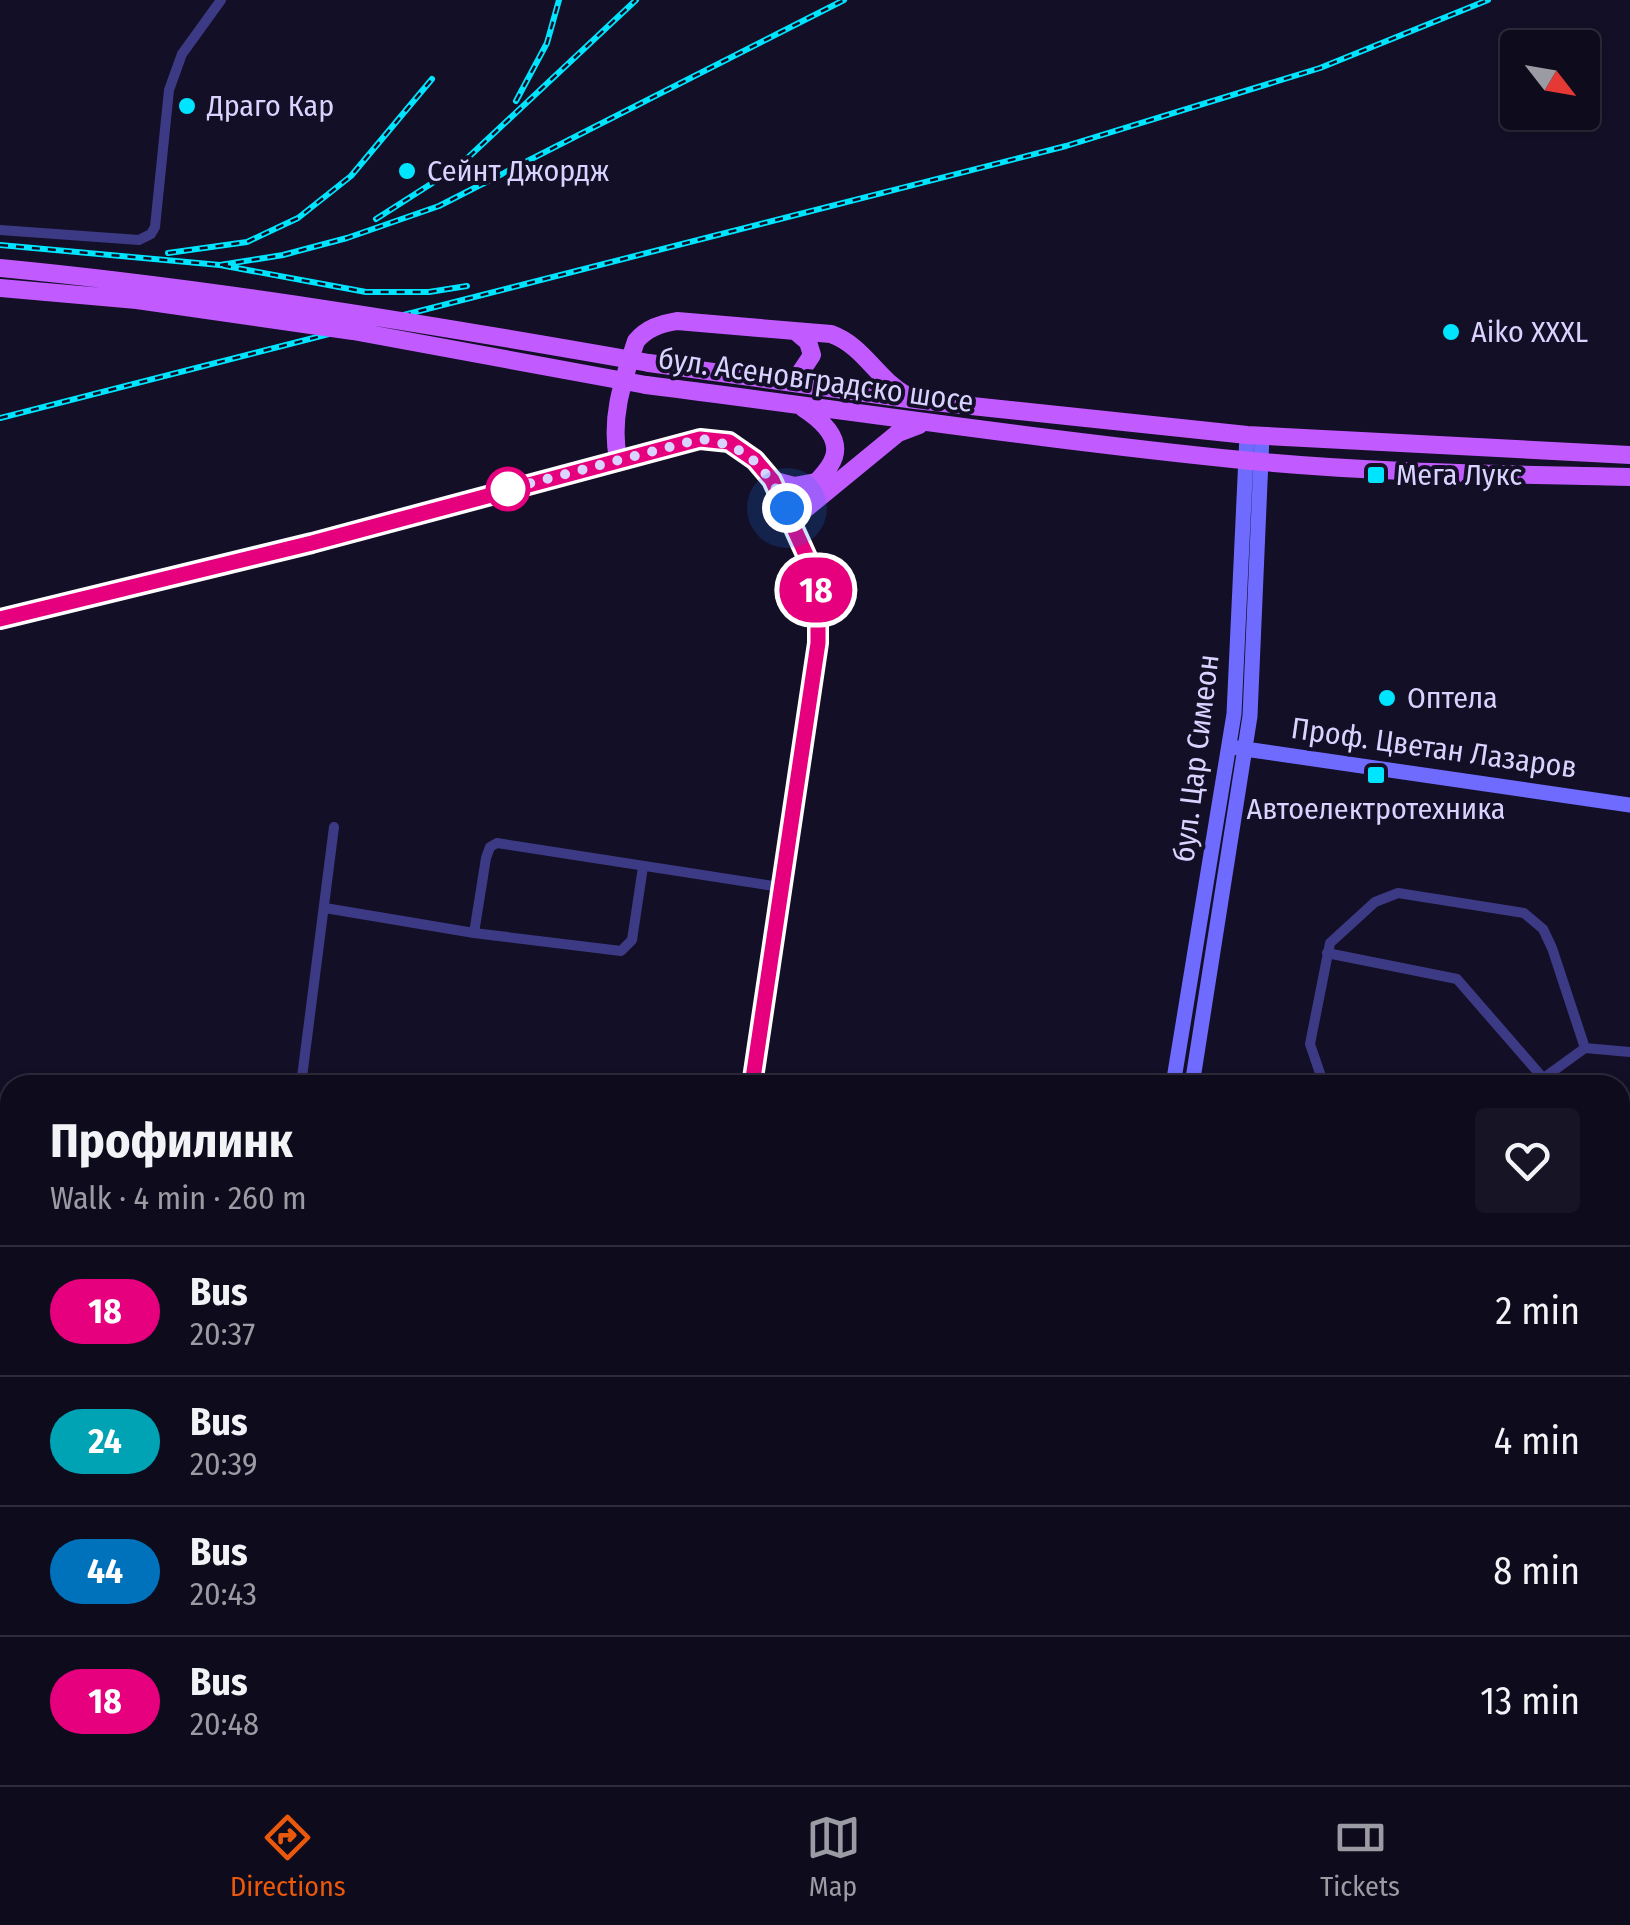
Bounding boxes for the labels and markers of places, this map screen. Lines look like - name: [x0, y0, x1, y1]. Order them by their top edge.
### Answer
- place label: Драго Кар: [206, 88, 334, 124]
- marker: Драго Кар: [176, 95, 198, 117]
- place label: Сейнт Джордж: [427, 153, 609, 189]
- marker: Сейнт Джордж: [396, 160, 418, 182]
- place label: Aiko XXXL: [1471, 314, 1588, 350]
- marker: Aiko XXXL: [1440, 321, 1462, 343]
- place label: Мега Лукс: [1396, 457, 1522, 493]
- marker: Мега Лукс: [1365, 464, 1387, 486]
- unlabelled marker: [487, 468, 529, 510]
- place label: Оптела: [1407, 680, 1498, 716]
- marker: Оптела: [1376, 687, 1398, 709]
- marker: Автоелектротехника: [1365, 764, 1387, 786]
- place label: Автоелектротехника: [1246, 791, 1506, 827]

